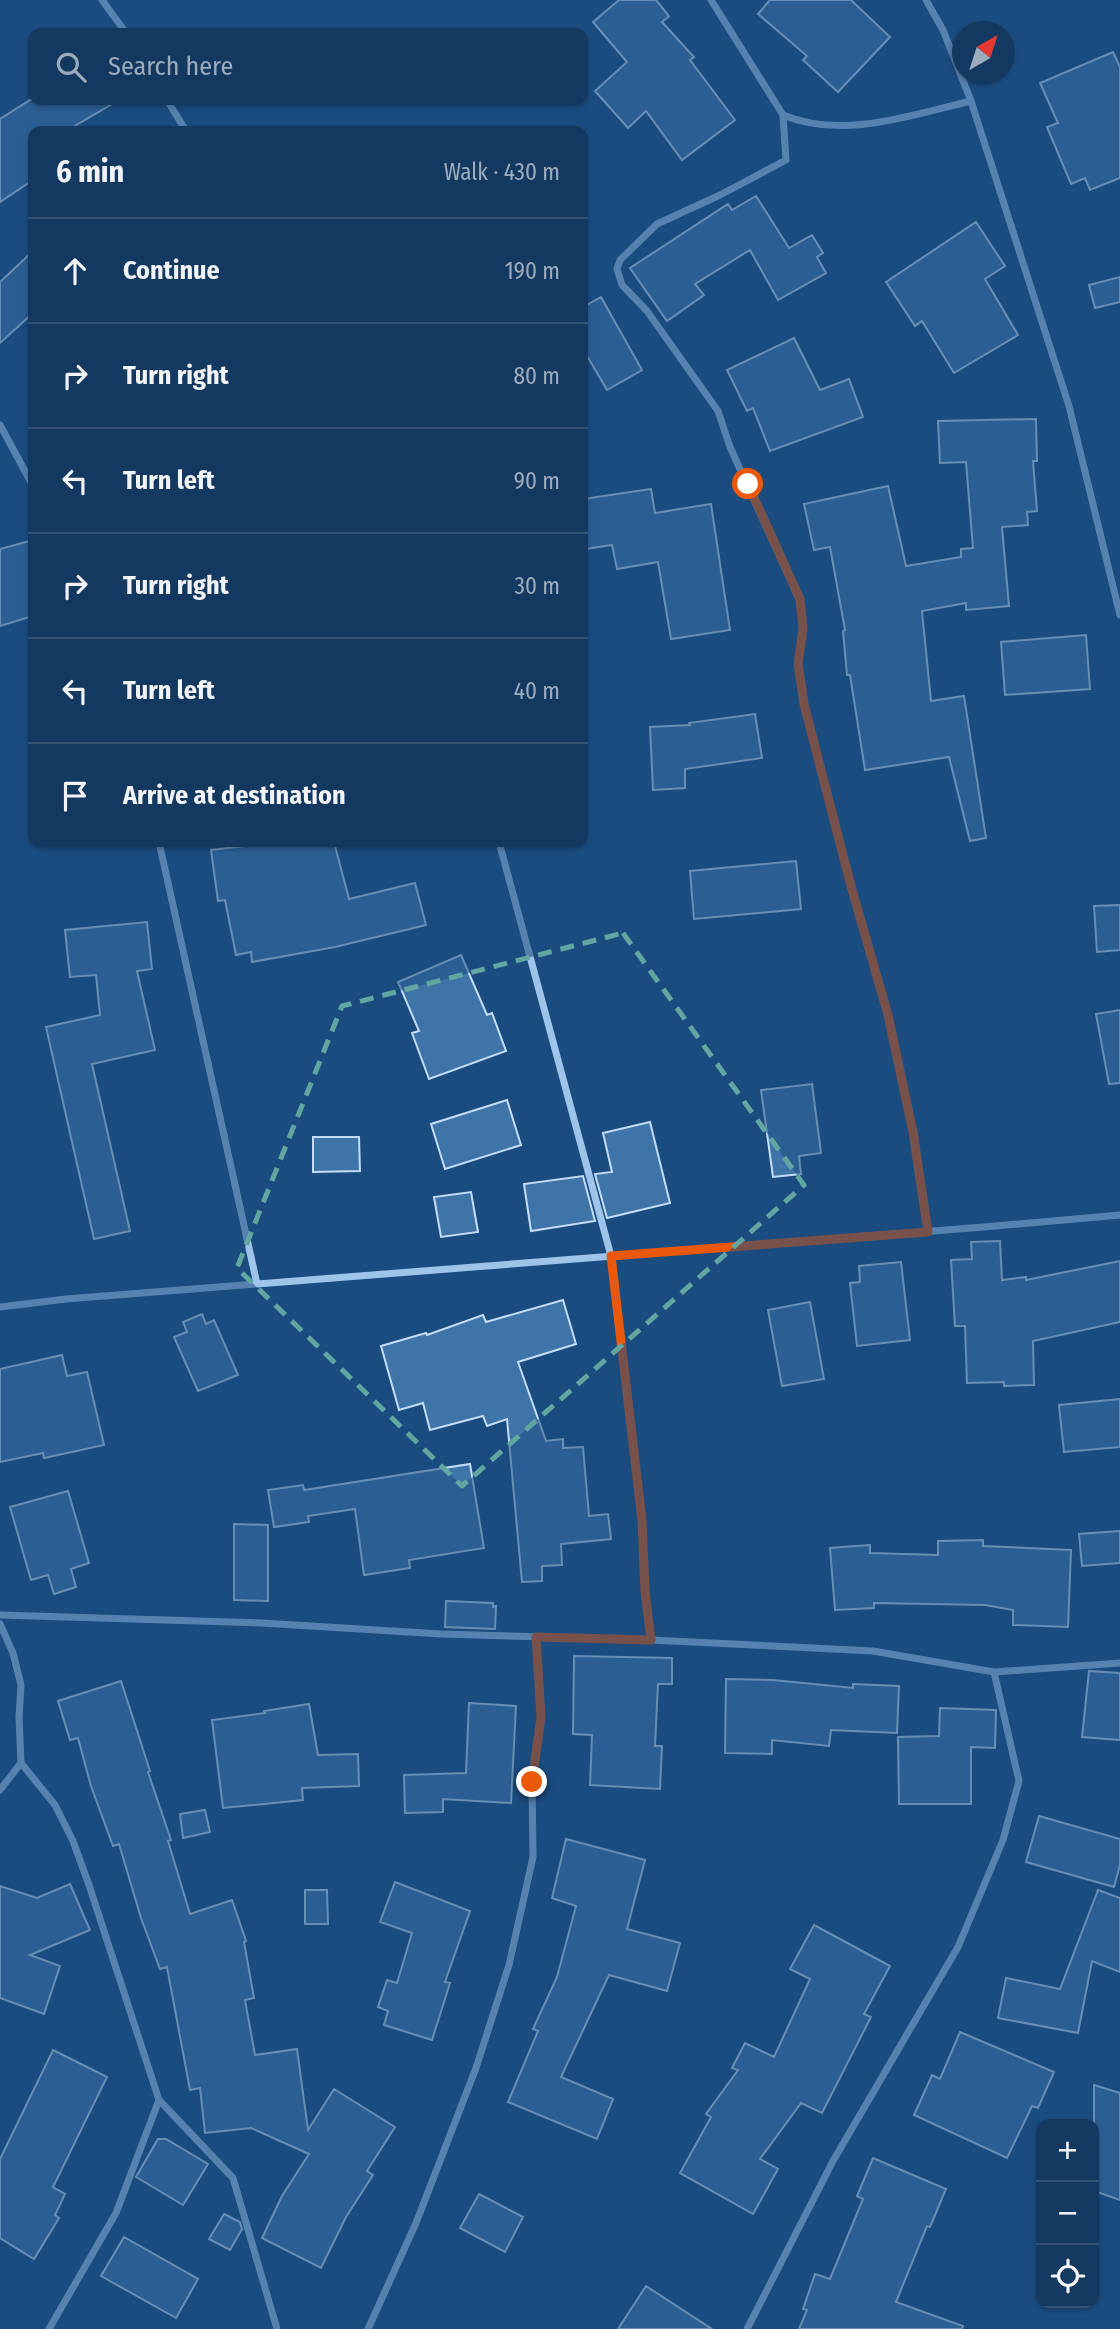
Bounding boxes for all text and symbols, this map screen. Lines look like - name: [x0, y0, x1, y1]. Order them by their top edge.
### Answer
- north arrow: [952, 21, 1015, 84]
- search box: [28, 28, 588, 105]
- icon: search: [52, 48, 90, 86]
- text: Search here: [108, 51, 233, 82]
- text: 6 min: [56, 154, 124, 190]
- text: Walk · 430 m: [444, 158, 560, 186]
- icon: ahead: [56, 252, 94, 290]
- text: Continue: [123, 255, 220, 286]
- text: 190 m: [505, 257, 560, 285]
- icon: right: [56, 357, 94, 395]
- text: Turn right: [123, 360, 229, 391]
- text: 80 m: [513, 362, 560, 390]
- icon: left: [56, 462, 94, 500]
- text: Turn left: [123, 465, 215, 496]
- text: 90 m: [514, 467, 560, 495]
- route start: [732, 468, 763, 499]
- icon: right: [56, 567, 94, 605]
- text: Turn right: [123, 570, 229, 601]
- text: 30 m: [515, 572, 560, 600]
- icon: left: [56, 672, 94, 710]
- text: Turn left: [123, 675, 215, 706]
- text: 40 m: [514, 677, 560, 705]
- icon: arrive: [56, 777, 94, 815]
- text: Arrive at destination: [123, 780, 346, 811]
- route end: [516, 1766, 547, 1797]
- map controls: [1036, 2119, 1099, 2308]
- button: +: [1036, 2119, 1099, 2182]
- button: −: [1036, 2182, 1099, 2245]
- button: locate: [1036, 2245, 1099, 2308]

